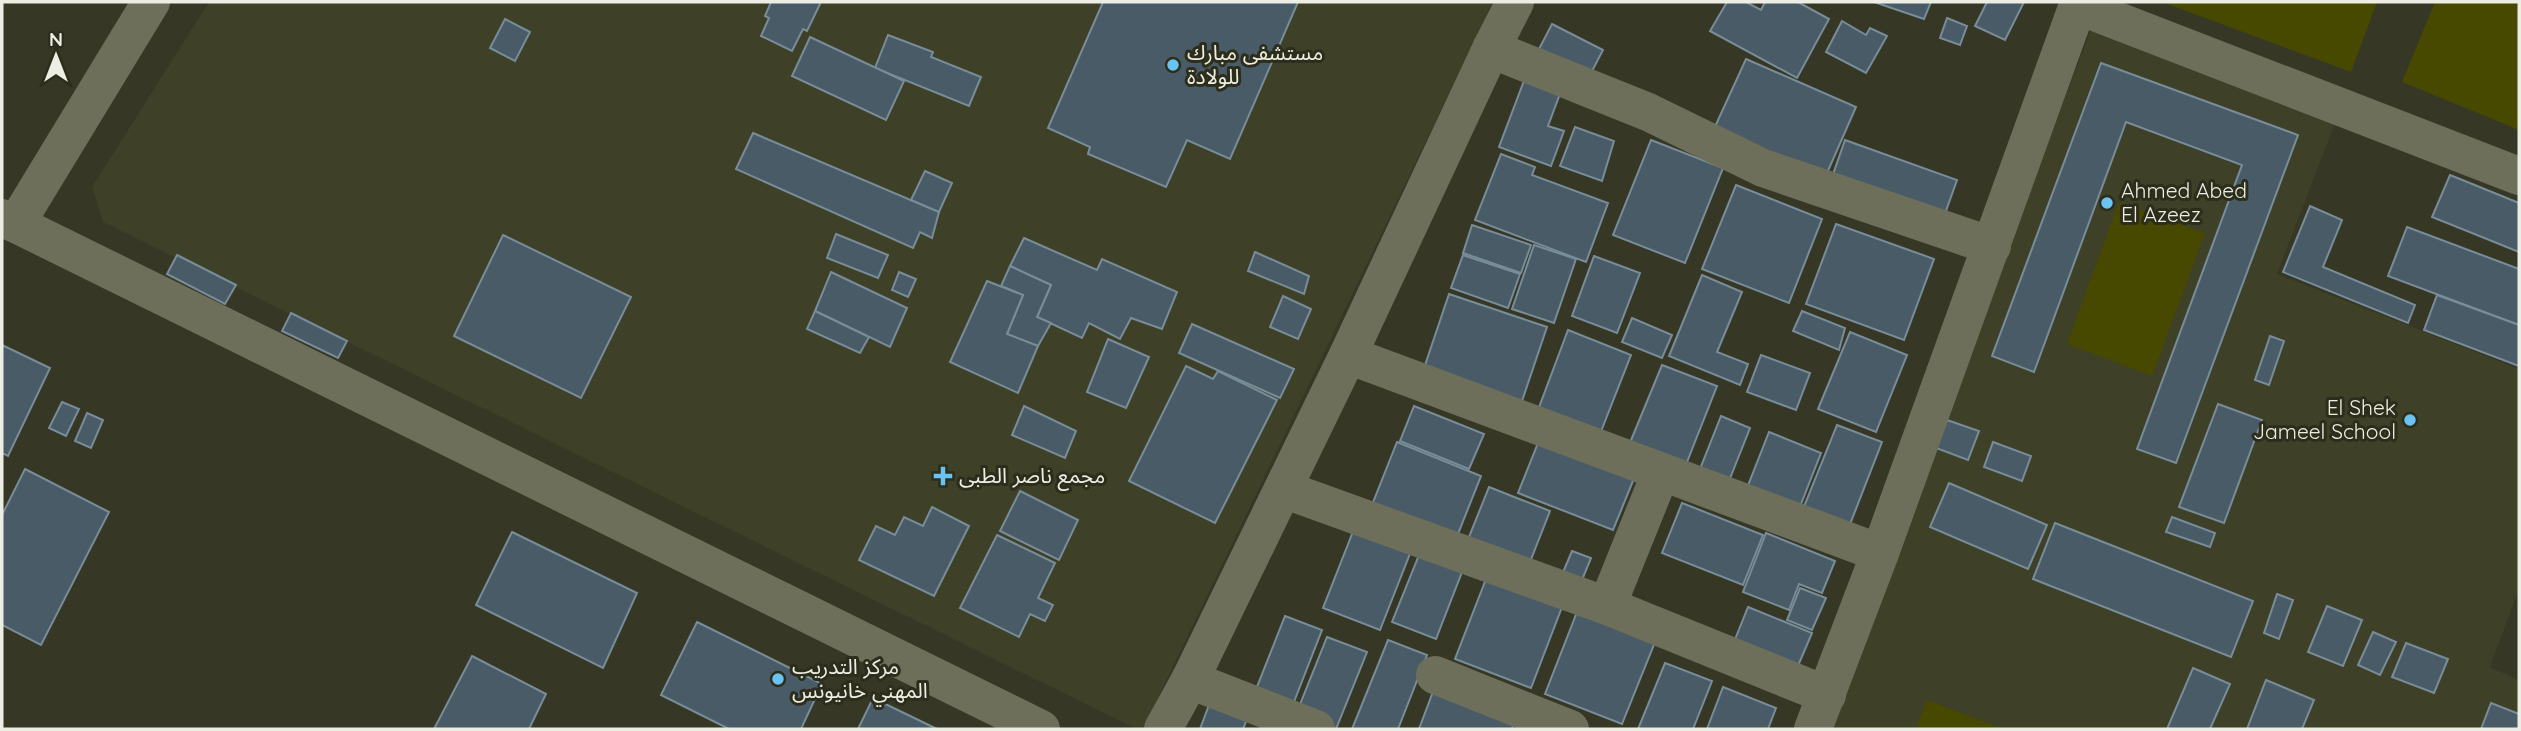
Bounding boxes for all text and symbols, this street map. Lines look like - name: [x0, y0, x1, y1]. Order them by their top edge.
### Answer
- north arrow: [21, 21, 91, 91]
- text: N: [49, 27, 63, 51]
- place label: مستشفى مبارك للولادة: [1187, 39, 1323, 89]
- marker: مستشفى مبارك للولادة: [1165, 57, 1181, 73]
- place label: Ahmed Abed El Azeez: [2121, 177, 2247, 227]
- marker: Ahmed Abed El Azeez: [2099, 195, 2115, 211]
- place label: El Shek Jameel School: [2253, 394, 2396, 444]
- marker: El Shek Jameel School: [2402, 412, 2418, 428]
- place label: مجمع ناصر الطبى: [959, 462, 1105, 491]
- marker: مجمع ناصر الطبى: [933, 466, 953, 486]
- place label: مركز التدريب المهني خانيونس: [792, 653, 928, 707]
- marker: مركز التدريب المهني خانيونس: [770, 671, 786, 687]

